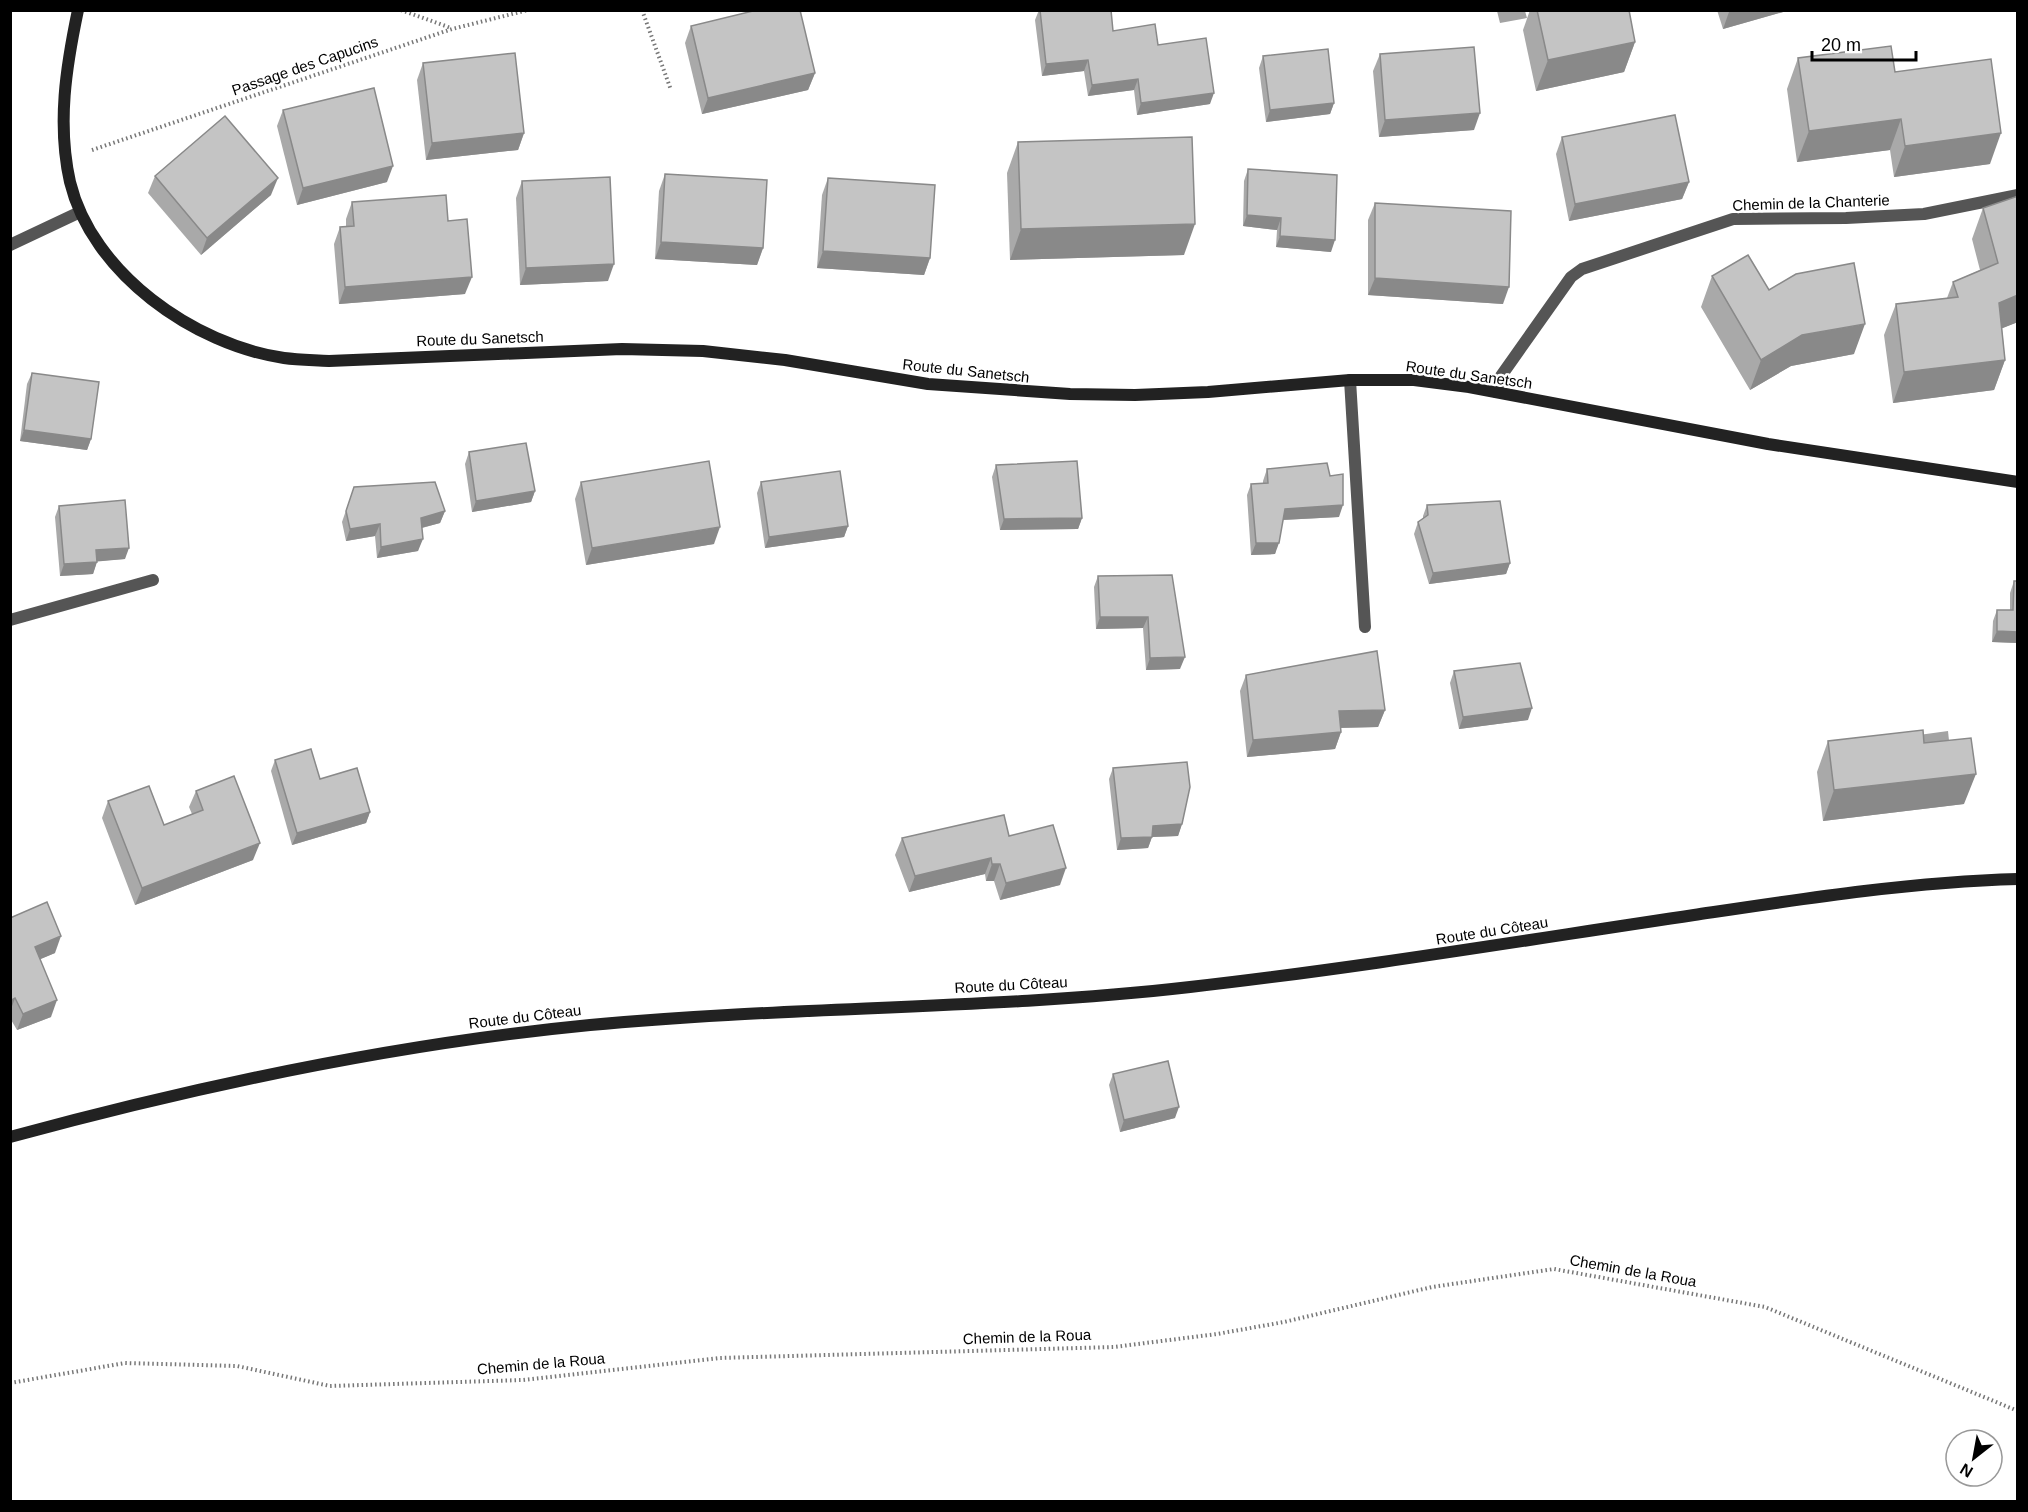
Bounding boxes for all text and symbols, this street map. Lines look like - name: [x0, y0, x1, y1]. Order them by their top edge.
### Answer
- scale bar: [1812, 24, 1916, 62]
- street label: Passage des Capucins: [230, 33, 380, 99]
- text: 20 m: [1821, 35, 1861, 55]
- street label: Chemin de la Chanterie: [1732, 191, 1890, 214]
- street label: Route du Sanetsch: [416, 328, 544, 349]
- street label: Route du Sanetsch: [902, 355, 1030, 386]
- street label: Route du Sanetsch: [1405, 357, 1533, 392]
- street label: Route du Côteau: [1435, 913, 1549, 948]
- street label: Route du Côteau: [954, 973, 1068, 996]
- street label: Route du Côteau: [468, 1001, 582, 1032]
- street label: Chemin de la Roua: [1568, 1251, 1698, 1290]
- street label: Chemin de la Roua: [963, 1326, 1092, 1347]
- street label: Chemin de la Roua: [476, 1349, 606, 1378]
- north arrow: [1944, 1428, 2004, 1488]
- text: N: [1957, 1460, 1976, 1481]

